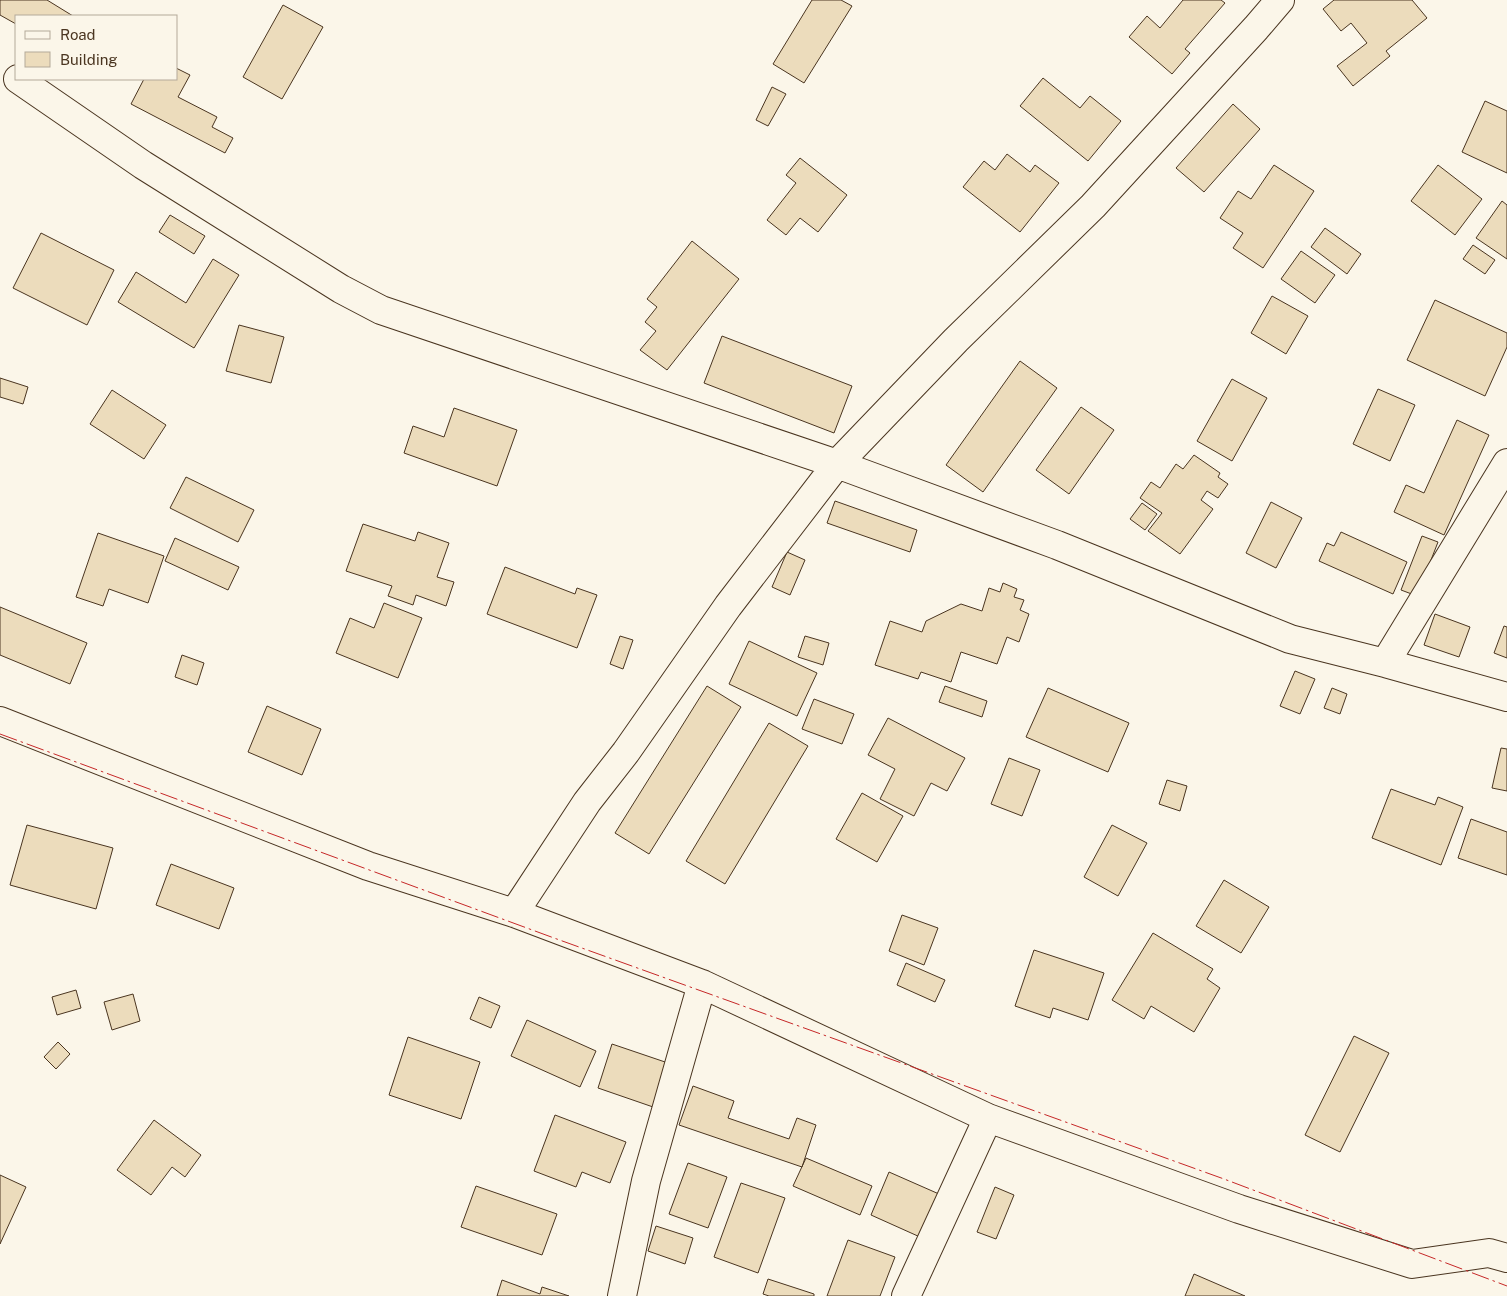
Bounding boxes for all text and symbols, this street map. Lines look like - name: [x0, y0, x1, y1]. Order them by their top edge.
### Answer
- legend: [15, 15, 178, 80]
- text: Road: [60, 26, 96, 43]
- text: Building: [60, 51, 118, 68]

